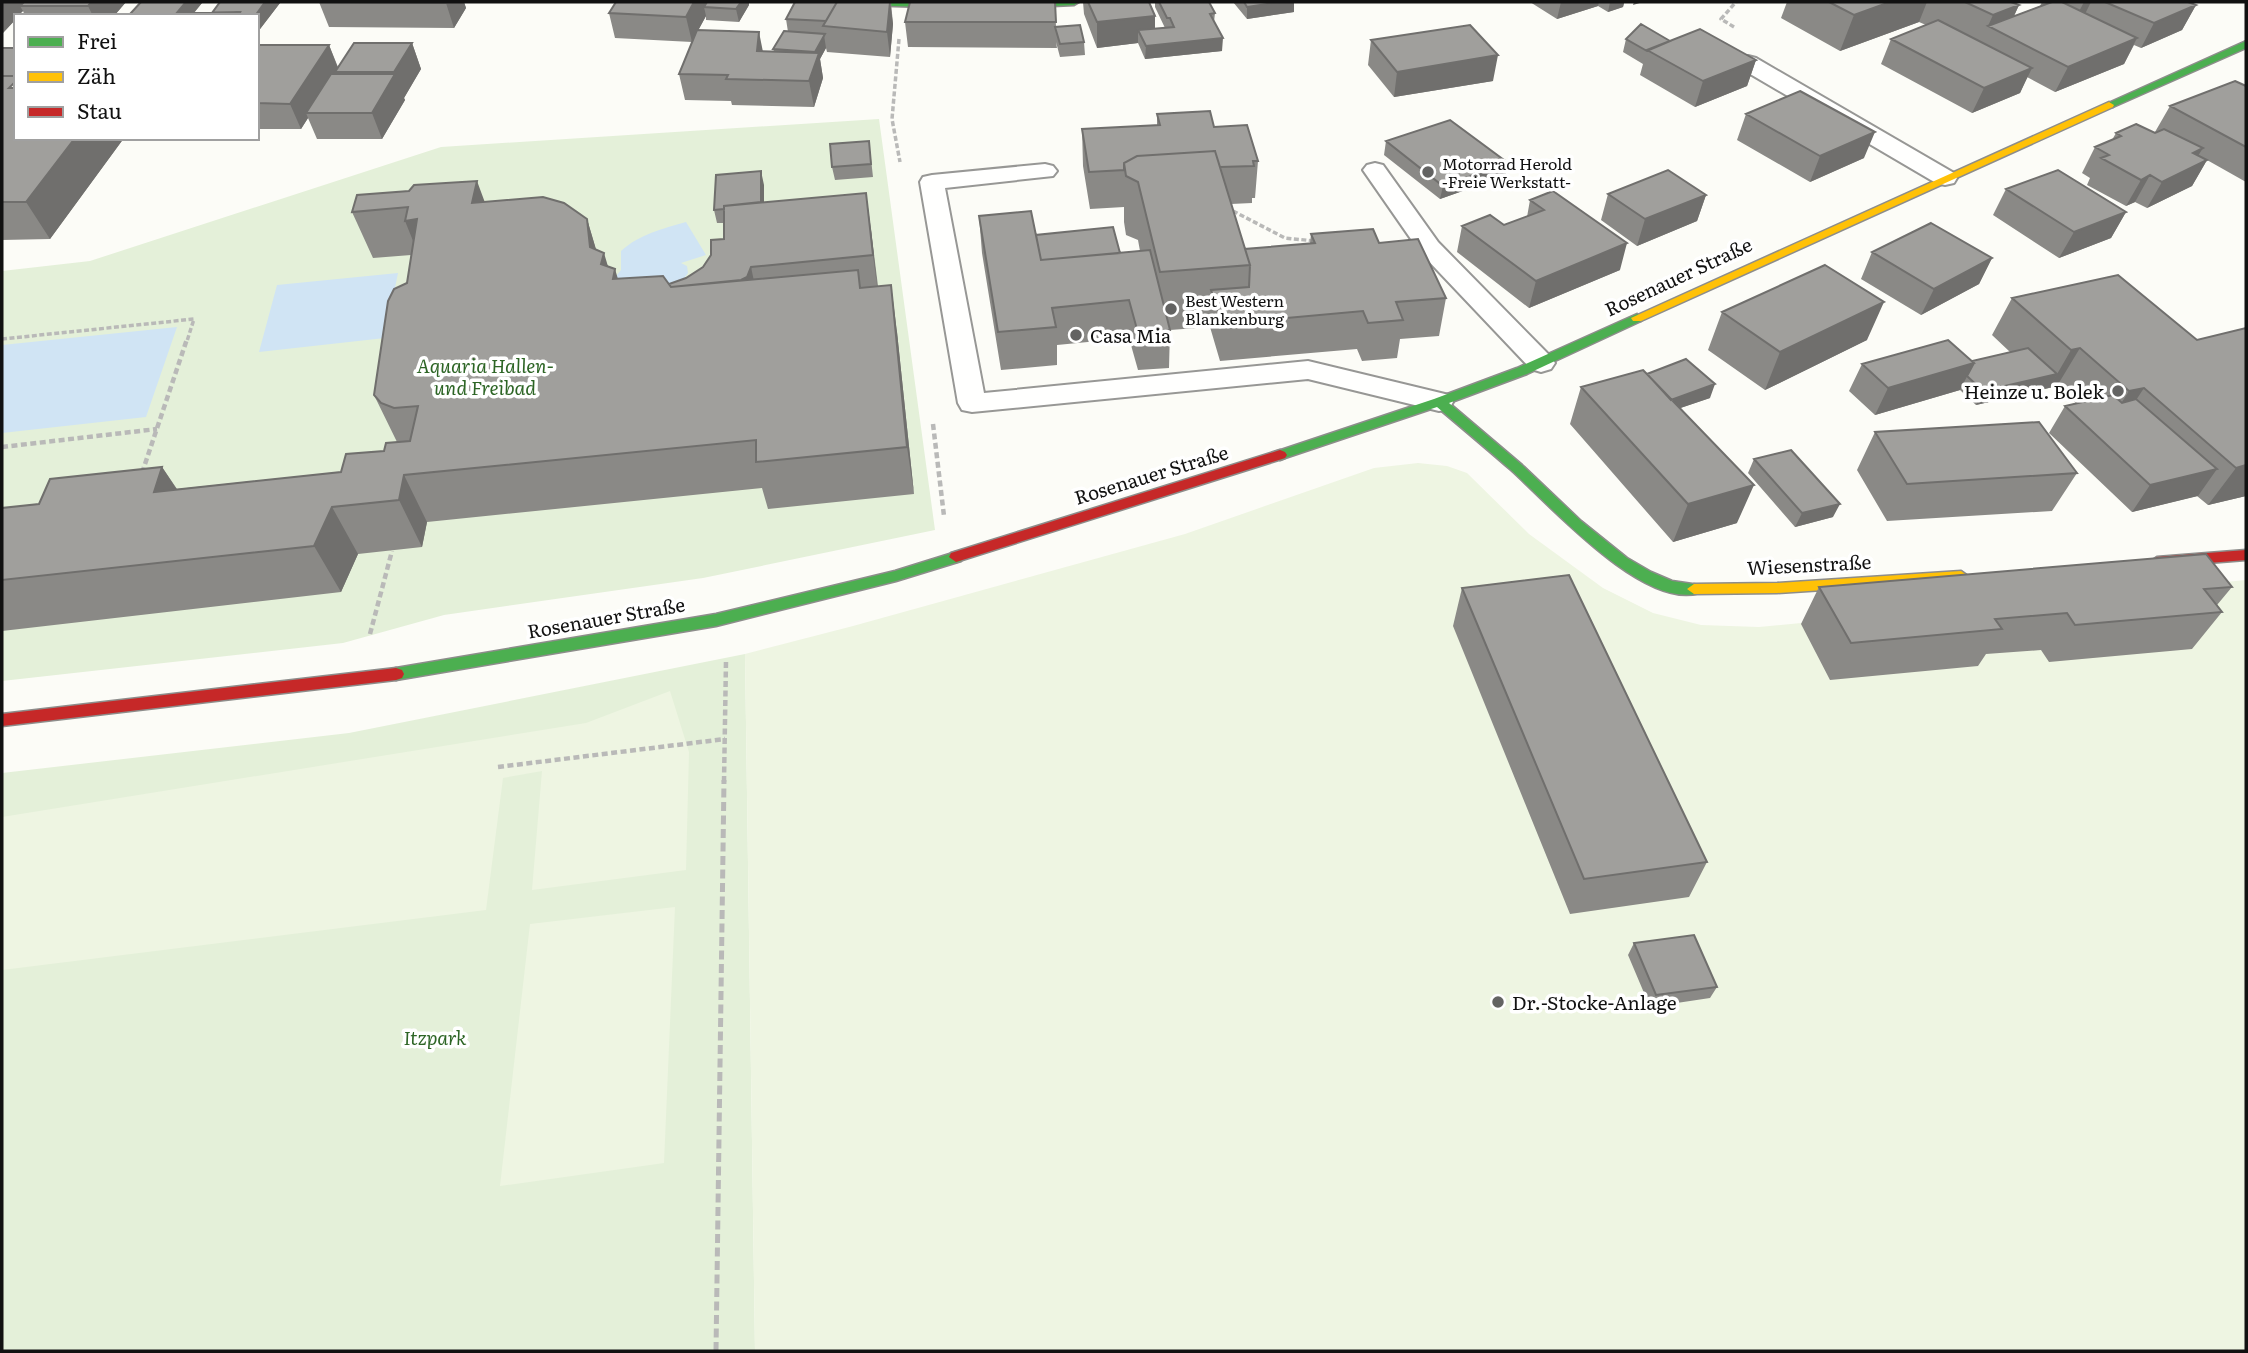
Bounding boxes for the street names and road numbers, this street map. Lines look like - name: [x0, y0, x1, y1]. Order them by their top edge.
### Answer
- street label: Rosenauer Straße: [1600, 230, 1756, 322]
- street label: Rosenauer Straße: [1071, 437, 1232, 511]
- street label: Wiesenstraße: [1746, 547, 1872, 581]
- street label: Rosenauer Straße: [525, 589, 687, 645]

